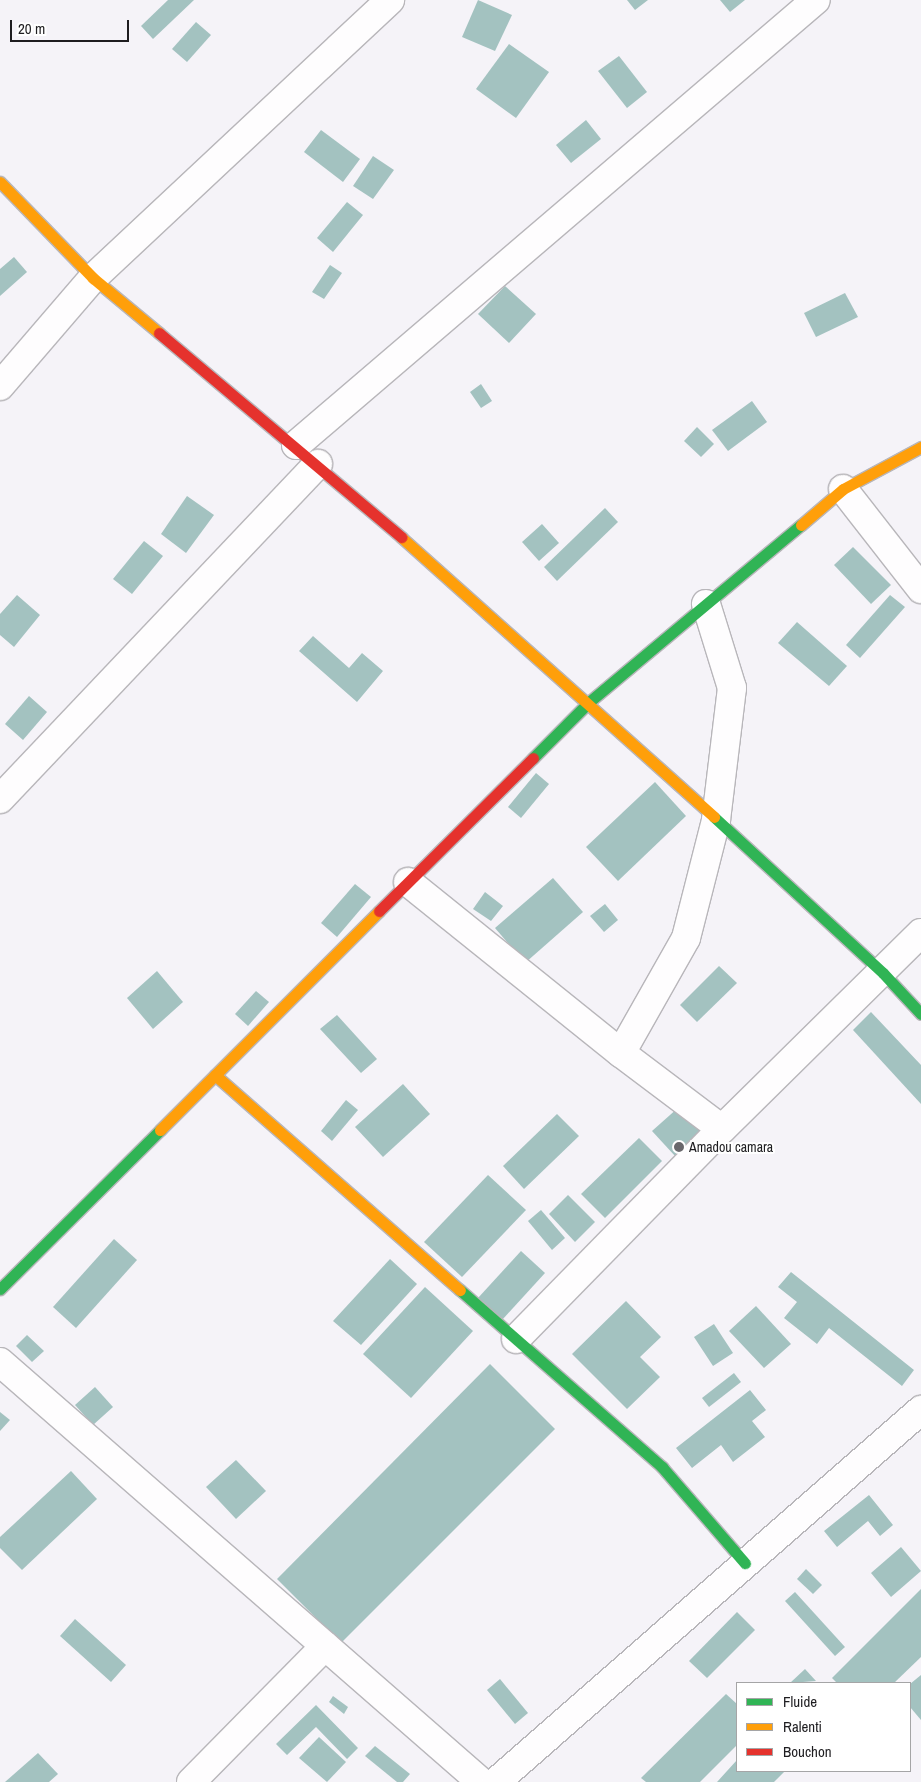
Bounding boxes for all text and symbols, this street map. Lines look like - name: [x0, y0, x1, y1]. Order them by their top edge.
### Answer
- scale bar: [12, 10, 131, 42]
- text: 20 m: [18, 18, 45, 39]
- place label: Amadou camara: [689, 1139, 773, 1155]
- marker: Amadou camara: [673, 1141, 685, 1153]
- legend: [736, 1682, 911, 1772]
- text: Fluide: [783, 1691, 817, 1712]
- text: Ralenti: [783, 1716, 822, 1737]
- text: Bouchon: [783, 1741, 832, 1762]

